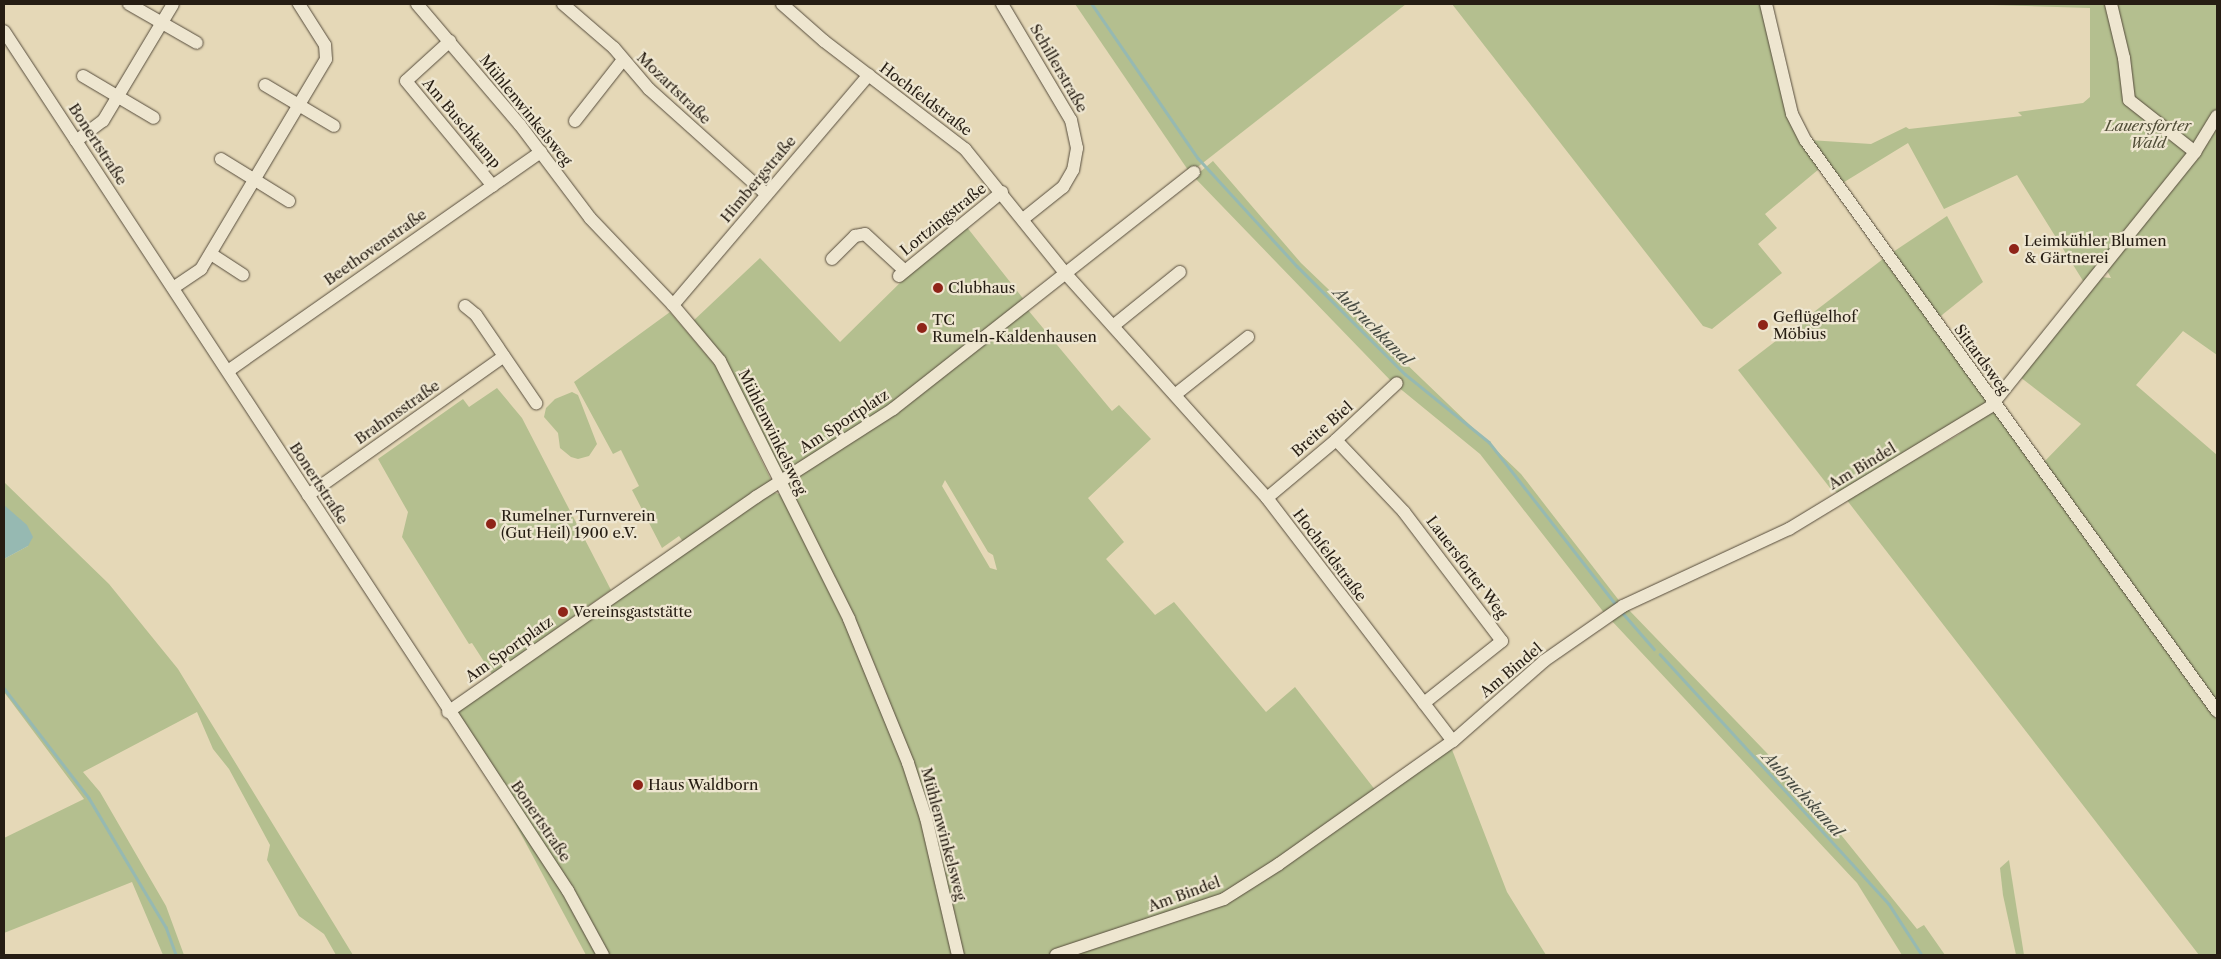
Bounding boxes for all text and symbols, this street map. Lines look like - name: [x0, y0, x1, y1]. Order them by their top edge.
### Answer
- street label: Schillerstraße: [1026, 21, 1092, 115]
- street label: Mozartstraße: [633, 48, 715, 128]
- street label: Mühlenwinkelsweg: [476, 51, 576, 169]
- street label: Hochfeldstraße: [876, 58, 976, 140]
- street label: Am Buschkamp: [419, 74, 505, 172]
- street label: Bonertstraße: [65, 100, 131, 188]
- park label: Lauersforter Wald: [2105, 116, 2191, 151]
- street label: Himbergstraße: [716, 132, 800, 226]
- street label: Lortzingstraße: [897, 179, 989, 259]
- street label: Beethovenstraße: [320, 205, 430, 289]
- place label: Leimkühler Blumen & Gärtnerei: [2024, 231, 2167, 266]
- marker: Leimkühler Blumen & Gärtnerei: [2008, 243, 2020, 255]
- place label: Clubhaus: [948, 279, 1015, 297]
- marker: Clubhaus: [932, 282, 944, 294]
- water label: Aubruchkanal: [1330, 283, 1416, 369]
- place label: Geflügelhof Möbius: [1773, 307, 1857, 342]
- place label: TC Rumeln-Kaldenhausen: [932, 310, 1097, 345]
- marker: Geflügelhof Möbius: [1757, 319, 1769, 331]
- street label: Sittardsweg: [1951, 321, 2013, 397]
- marker: TC Rumeln-Kaldenhausen: [916, 322, 928, 334]
- street label: Mühlenwinkelsweg: [735, 366, 811, 498]
- street label: Brahmsstraße: [351, 376, 443, 448]
- street label: Am Sportplatz: [796, 385, 892, 457]
- street label: Breite Biel: [1288, 398, 1356, 460]
- street label: Bonertstraße: [286, 439, 352, 527]
- street label: Am Bindel: [1825, 439, 1899, 493]
- street label: Hochfeldstraße: [1289, 505, 1371, 605]
- place label: Rumelner Turnverein (Gut Heil) 1900 e.V.: [501, 506, 656, 541]
- street label: Lauersforter Weg: [1422, 512, 1512, 622]
- marker: Rumelner Turnverein (Gut Heil) 1900 e.V.: [485, 518, 497, 530]
- place label: Vereinsgaststätte: [573, 603, 692, 621]
- marker: Vereinsgaststätte: [557, 606, 569, 618]
- street label: Am Sportplatz: [462, 612, 556, 686]
- street label: Am Bindel: [1476, 639, 1546, 701]
- water label: Aubruchskanal: [1758, 747, 1848, 841]
- street label: Mühlenwinkelsweg: [918, 765, 970, 903]
- place label: Haus Waldborn: [648, 776, 759, 794]
- street label: Bonertstraße: [507, 777, 575, 865]
- marker: Haus Waldborn: [632, 779, 644, 791]
- street label: Am Bindel: [1145, 873, 1223, 915]

